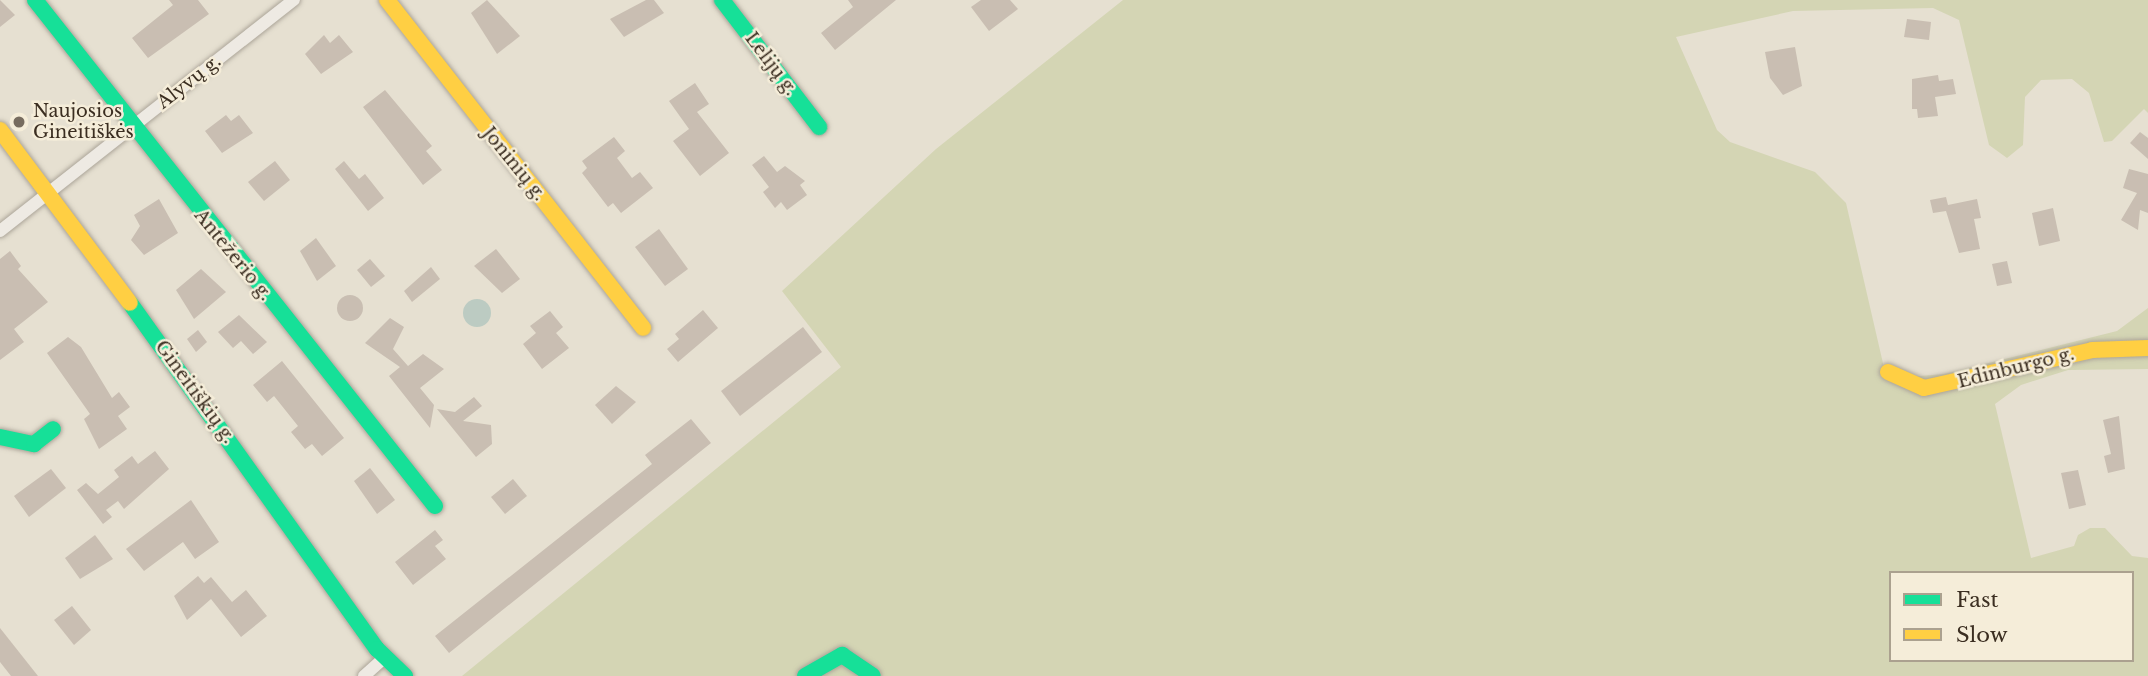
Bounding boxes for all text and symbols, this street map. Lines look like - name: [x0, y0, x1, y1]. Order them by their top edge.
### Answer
- street label: Lelijų g.: [740, 28, 802, 100]
- street label: Alyvų g.: [153, 50, 225, 114]
- place label: Naujosios Gineitiškės: [33, 101, 134, 144]
- marker: Naujosios Gineitiškės: [11, 114, 27, 130]
- street label: Joninių g.: [478, 123, 550, 205]
- street label: Antežerio g.: [190, 205, 276, 305]
- street label: Gineitiškių g.: [150, 336, 240, 448]
- street label: Edinburgo g.: [1955, 343, 2077, 393]
- legend: [1889, 571, 2134, 662]
- text: Fast: [1956, 587, 1998, 613]
- text: Slow: [1956, 622, 2008, 648]

